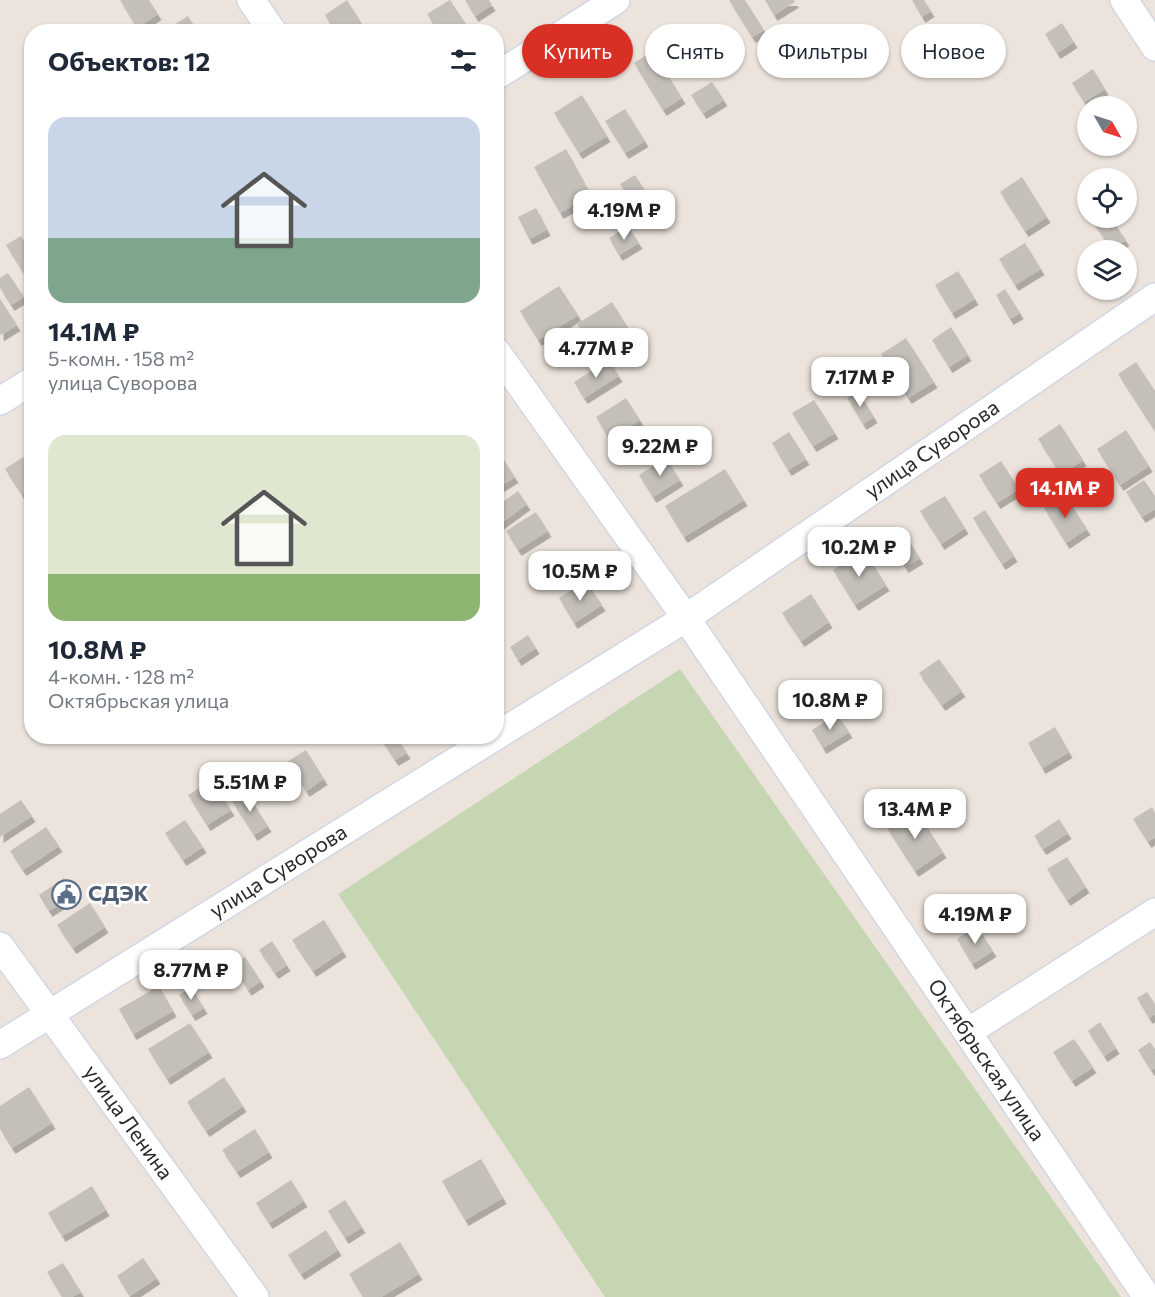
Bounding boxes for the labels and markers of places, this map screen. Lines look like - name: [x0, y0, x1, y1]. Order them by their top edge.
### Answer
- pin: 4.19M ₽: [569, 190, 679, 241]
- pin: 4.77M ₽: [541, 328, 651, 379]
- pin: 7.17M ₽: [805, 357, 915, 408]
- pin: 9.22M ₽: [605, 426, 715, 477]
- pin: 14.1M ₽: [1010, 468, 1120, 519]
- pin: 10.2M ₽: [804, 527, 914, 578]
- pin: 10.5M ₽: [525, 551, 635, 602]
- pin: 10.8M ₽: [775, 680, 885, 731]
- pin: 5.51M ₽: [195, 762, 305, 813]
- pin: 13.4M ₽: [860, 789, 970, 840]
- public building icon: СДЭК: [51, 878, 83, 910]
- place label: СДЭК: [88, 880, 149, 905]
- pin: 4.19M ₽: [920, 894, 1030, 945]
- pin: 8.77M ₽: [136, 950, 246, 1001]

